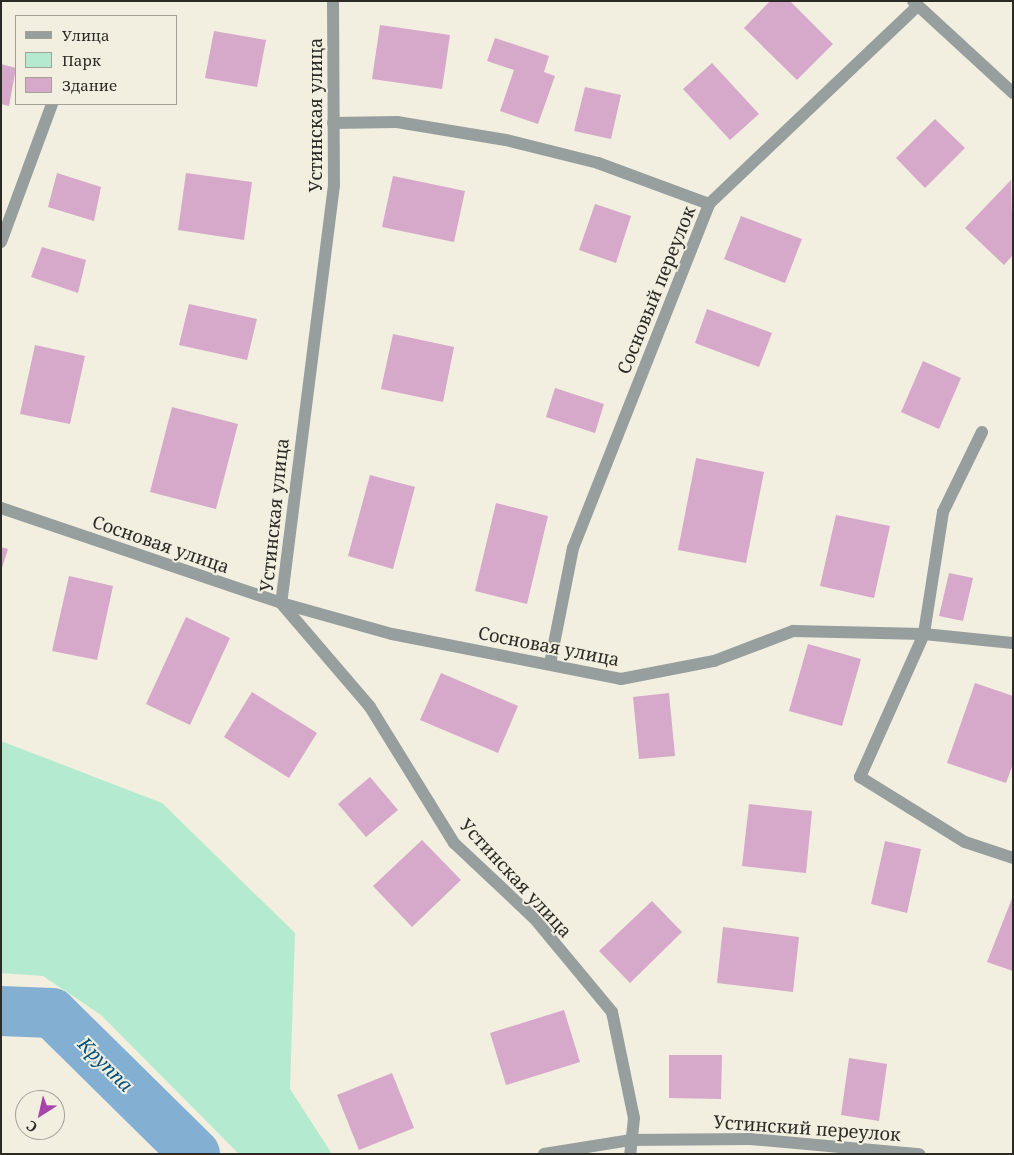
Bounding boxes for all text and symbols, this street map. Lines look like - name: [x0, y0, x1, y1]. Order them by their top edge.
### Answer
- legend: [15, 15, 178, 105]
- text: Улица: [62, 25, 110, 45]
- street label: Устинская улица: [304, 38, 326, 192]
- text: Парк: [62, 50, 101, 70]
- text: Здание: [62, 75, 117, 95]
- street label: Сосновый переулок: [612, 203, 700, 377]
- street label: Устинская улица: [255, 437, 293, 593]
- street label: Сосновая улица: [90, 510, 232, 578]
- street label: Сосновая улица: [477, 622, 621, 670]
- street label: Устинская улица: [455, 814, 577, 942]
- water label: Круппа: [73, 1033, 137, 1097]
- north arrow: [15, 1090, 65, 1140]
- street label: Устинский переулок: [713, 1111, 901, 1145]
- text: С: [22, 1116, 41, 1137]

